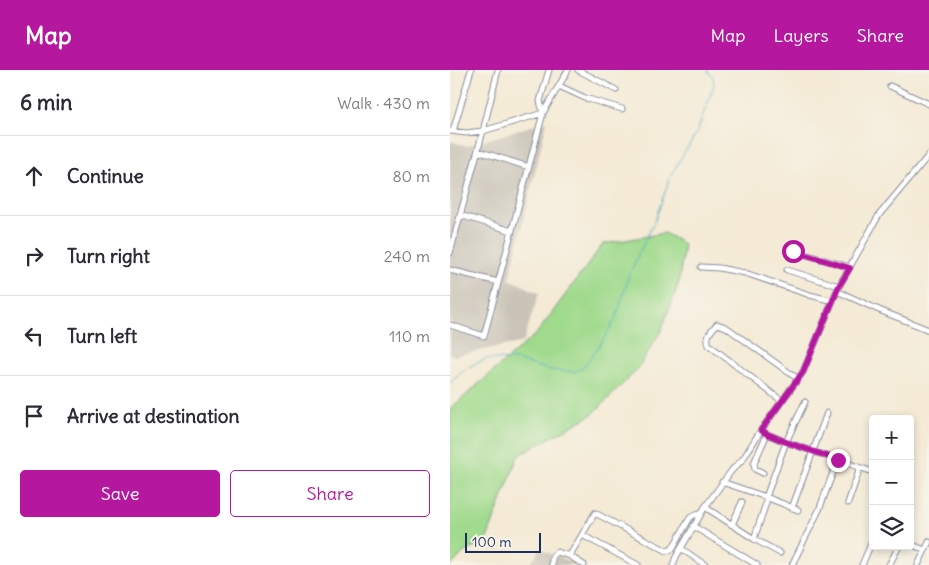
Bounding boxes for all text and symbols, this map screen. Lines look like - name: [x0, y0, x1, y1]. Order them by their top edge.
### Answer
- text: Map: [25, 20, 72, 50]
- text: Map: [710, 24, 745, 47]
- text: Layers: [773, 24, 829, 47]
- text: Share: [857, 24, 904, 47]
- text: 6 min: [20, 89, 72, 116]
- text: Walk · 430 m: [337, 93, 430, 113]
- icon: ahead: [20, 162, 48, 190]
- text: Continue: [67, 164, 144, 188]
- text: 80 m: [392, 166, 430, 186]
- route start: [782, 240, 805, 263]
- icon: right: [20, 242, 48, 270]
- text: Turn right: [67, 244, 150, 268]
- text: 240 m: [384, 246, 430, 266]
- icon: left: [20, 322, 48, 350]
- text: Turn left: [67, 324, 137, 348]
- text: 110 m: [389, 326, 430, 346]
- icon: arrive: [20, 402, 48, 430]
- text: Arrive at destination: [67, 404, 240, 428]
- map controls: [869, 415, 914, 550]
- button: +: [869, 415, 914, 460]
- route end: [827, 449, 850, 472]
- button: −: [869, 460, 914, 505]
- button: Save: [20, 470, 220, 517]
- button: Share: [230, 470, 430, 517]
- button: layers: [869, 505, 914, 550]
- scale bar: [465, 530, 541, 553]
- text: 100 m: [472, 533, 512, 551]

